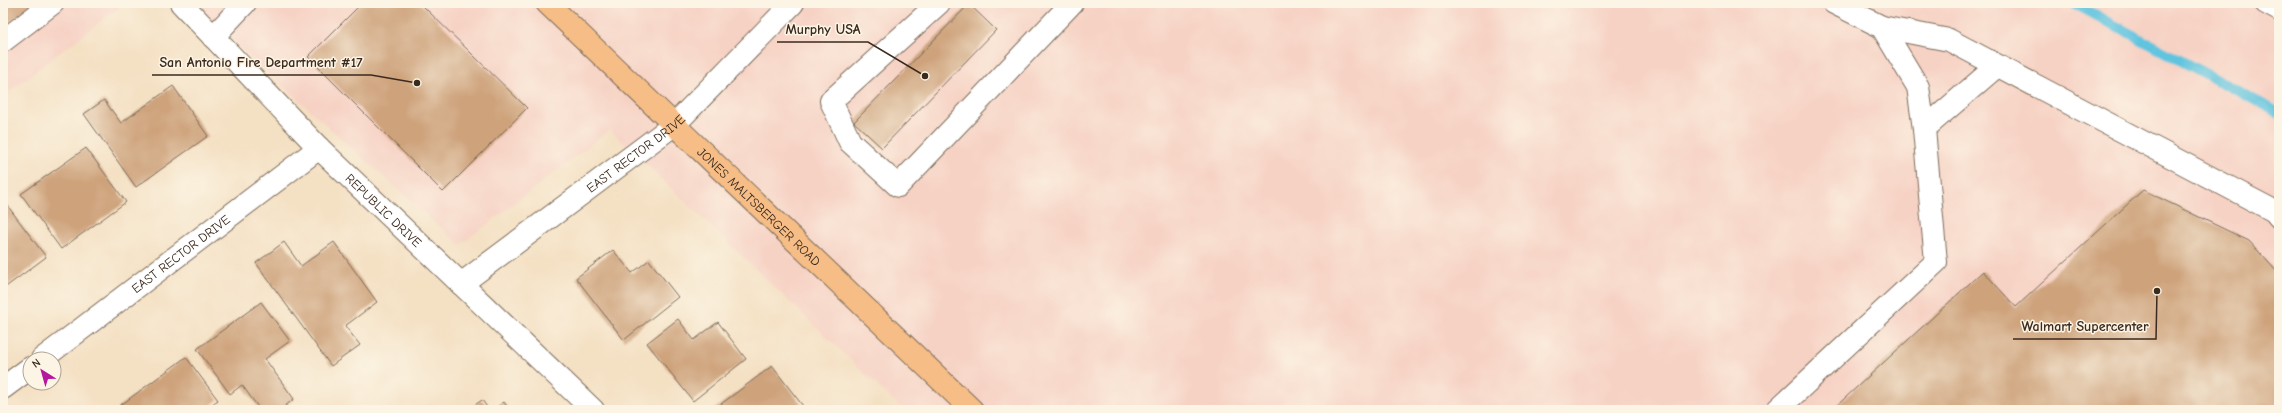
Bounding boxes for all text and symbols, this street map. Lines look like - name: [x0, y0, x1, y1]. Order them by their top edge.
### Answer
- callout: Murphy USA: [777, 16, 868, 42]
- text: Murphy USA: [786, 21, 861, 38]
- callout: San Antonio Fire Department #17: [152, 49, 371, 75]
- text: San Antonio Fire Department #17: [159, 54, 363, 71]
- street label: EAST RECTOR DRIVE: [583, 111, 688, 195]
- street label: JONES MALTSBERGER ROAD: [695, 144, 824, 269]
- street label: REPUBLIC DRIVE: [343, 170, 425, 250]
- street label: EAST RECTOR DRIVE: [128, 211, 233, 296]
- callout: Walmart Supercenter: [2013, 313, 2156, 339]
- text: Walmart Supercenter: [2021, 318, 2149, 335]
- north arrow: [22, 351, 62, 391]
- text: N: [30, 356, 43, 371]

